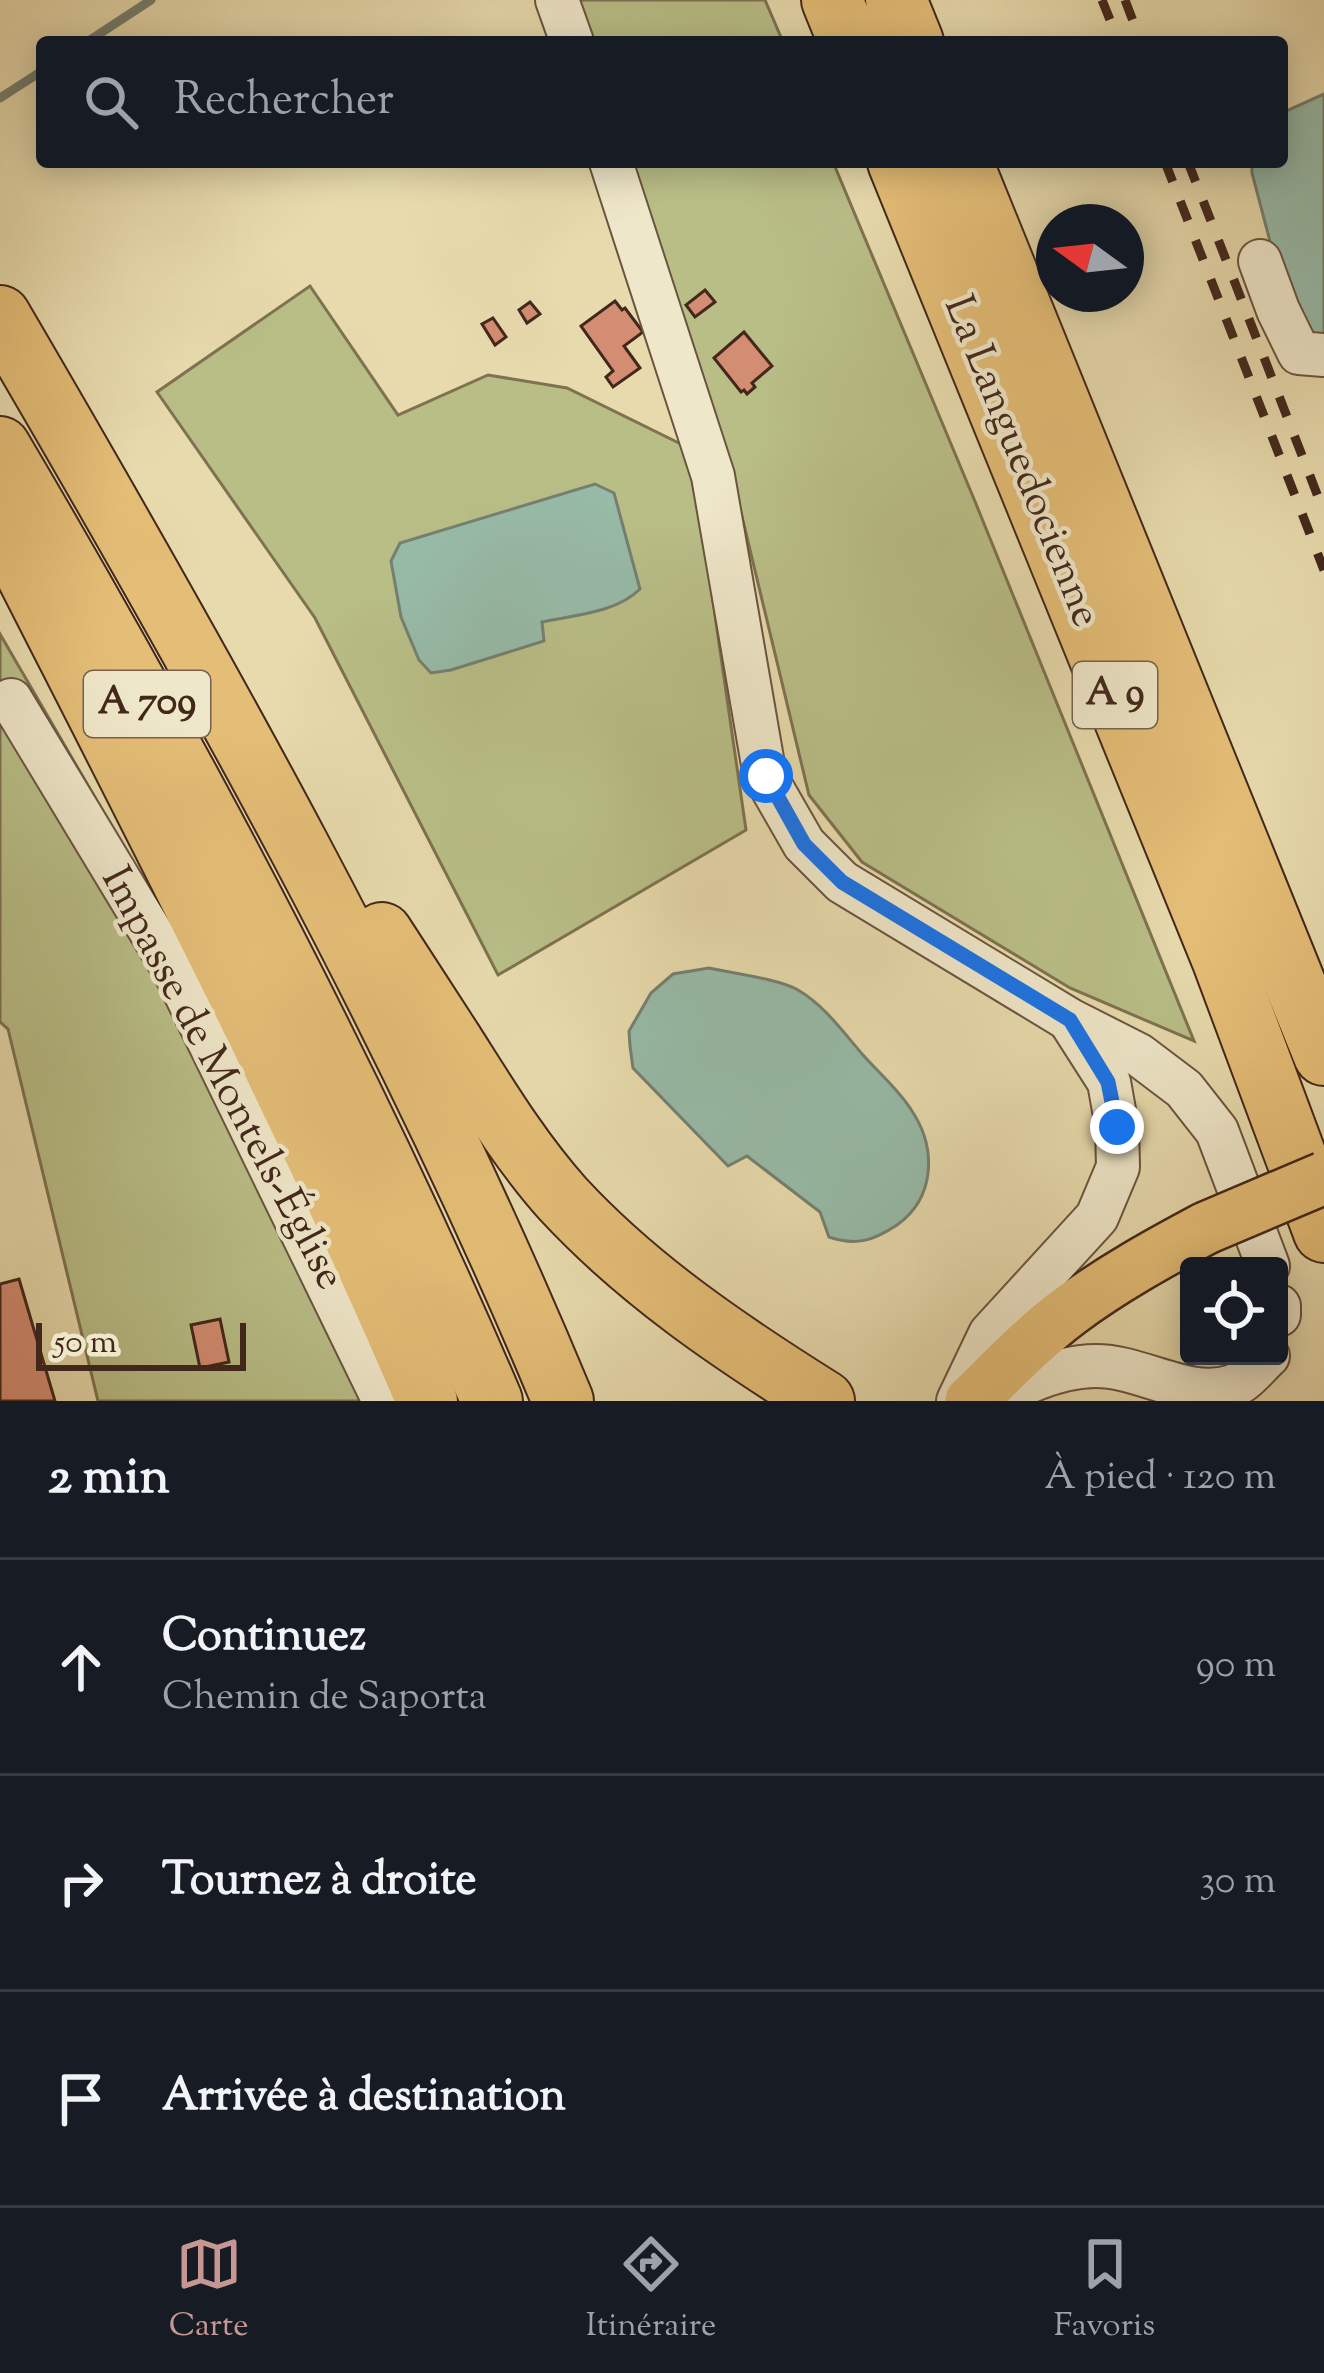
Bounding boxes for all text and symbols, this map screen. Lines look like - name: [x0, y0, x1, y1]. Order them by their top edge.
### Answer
- search box: [36, 36, 1288, 168]
- icon: search: [78, 69, 144, 135]
- text: Rechercher: [174, 70, 394, 135]
- north arrow: [1036, 204, 1144, 312]
- street label: La Languedocienne: [926, 287, 1114, 637]
- road number: A 9: [1073, 662, 1157, 728]
- road number: A 709: [84, 671, 210, 737]
- route start: [739, 749, 793, 803]
- street label: Impasse de Montels-Église: [84, 857, 358, 1301]
- route end: [1090, 1100, 1144, 1154]
- map controls: [1180, 1257, 1288, 1365]
- button: locate: [1180, 1257, 1288, 1365]
- scale bar: [36, 1317, 246, 1370]
- text: 50 m: [54, 1320, 117, 1368]
- text: 2 min: [48, 1443, 170, 1516]
- text: À pied · 120 m: [1044, 1451, 1276, 1507]
- text: Continuez: [162, 1606, 366, 1671]
- icon: ahead: [48, 1634, 114, 1700]
- text: 90 m: [1196, 1639, 1276, 1695]
- text: Chemin de Saporta: [162, 1671, 487, 1727]
- icon: right: [48, 1850, 114, 1916]
- text: Tournez à droite: [162, 1850, 477, 1915]
- text: 30 m: [1199, 1855, 1276, 1911]
- icon: arrive: [48, 2066, 114, 2132]
- text: Arrivée à destination: [162, 2066, 566, 2131]
- tab: Carte: [169, 2231, 249, 2351]
- tab: Itinéraire: [586, 2231, 716, 2351]
- tab: Favoris: [1054, 2231, 1155, 2351]

